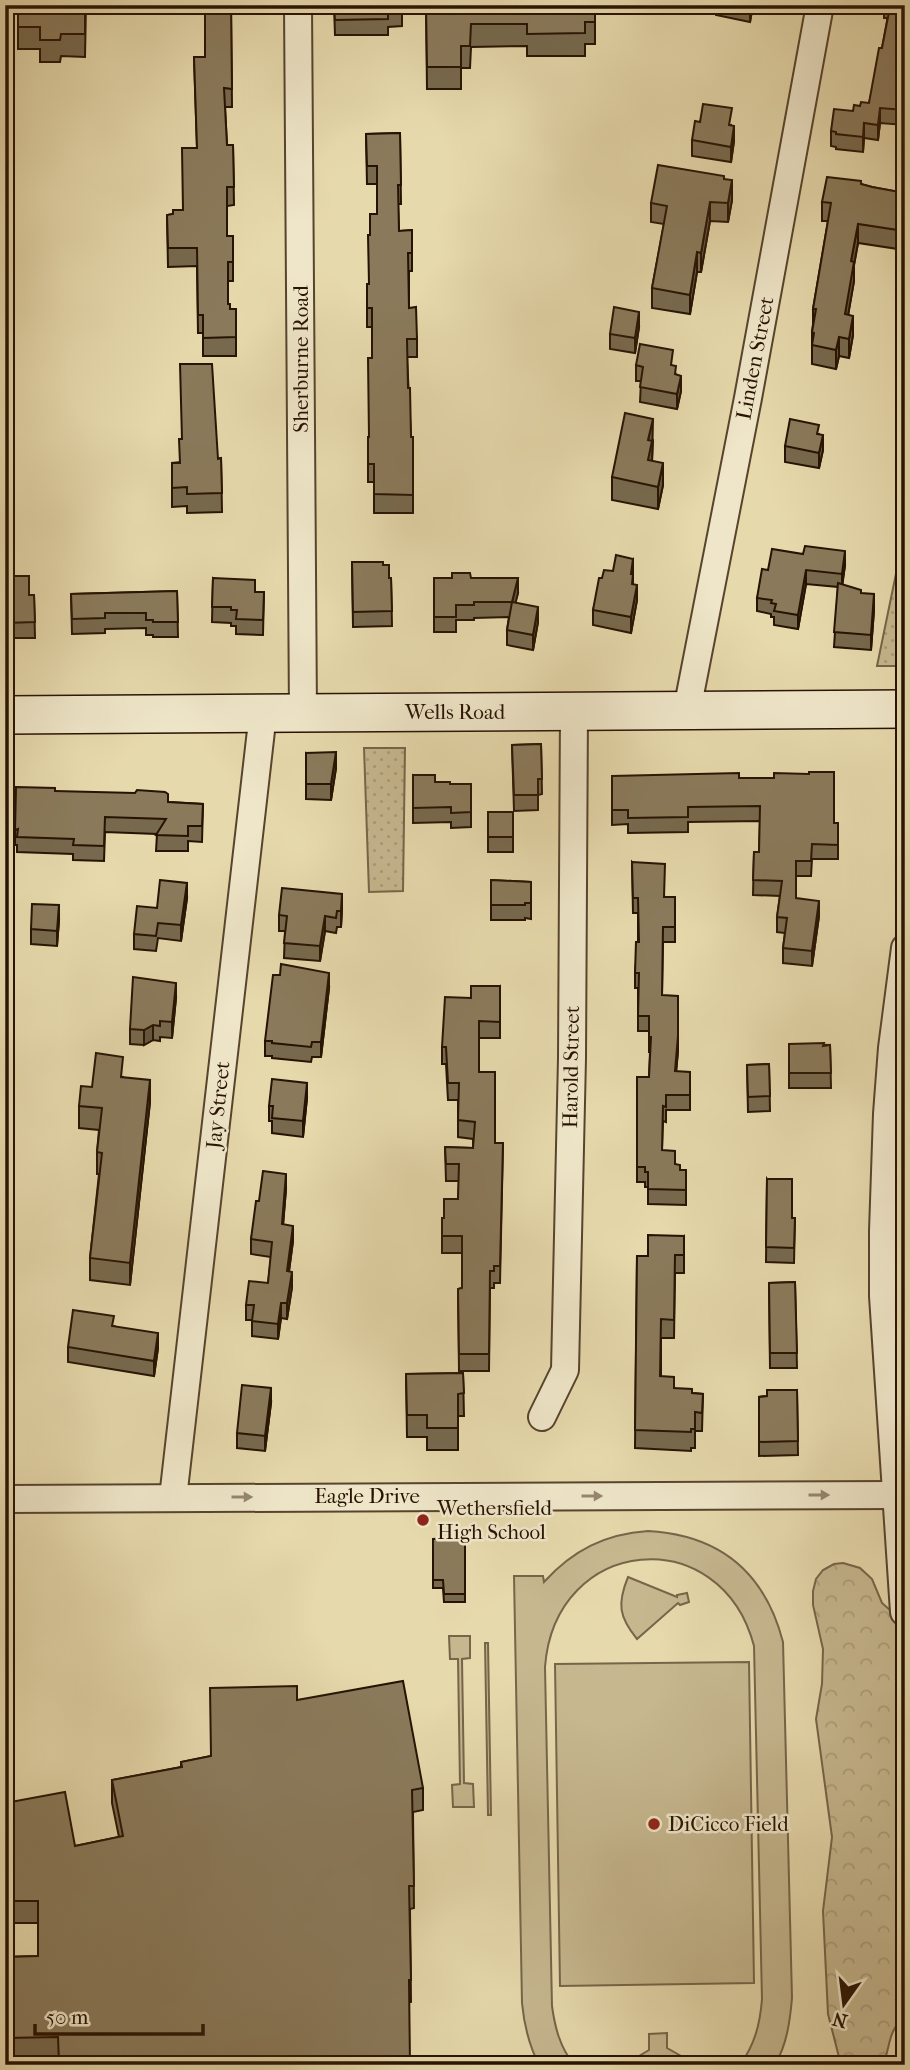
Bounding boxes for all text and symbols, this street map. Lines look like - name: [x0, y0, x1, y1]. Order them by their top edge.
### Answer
- street label: Sherburne Road: [289, 285, 313, 433]
- street label: Linden Street: [731, 294, 779, 422]
- street label: Wells Road: [404, 700, 506, 724]
- street label: Harold Street: [558, 1005, 584, 1129]
- street label: Jay Street: [201, 1060, 235, 1152]
- street label: Eagle Drive: [314, 1484, 420, 1508]
- one-way arrow: [808, 1489, 830, 1501]
- one-way arrow: [581, 1490, 603, 1502]
- one-way arrow: [231, 1491, 253, 1503]
- place label: Wethersfield High School: [436, 1496, 553, 1544]
- marker: Wethersfield High School: [415, 1512, 431, 1528]
- place label: DiCicco Field: [668, 1812, 789, 1836]
- marker: DiCicco Field: [646, 1816, 662, 1832]
- north arrow: [808, 1968, 878, 2038]
- scale bar: [35, 1993, 203, 2037]
- text: 50 m: [46, 2005, 89, 2029]
- text: N: [830, 2007, 850, 2032]

